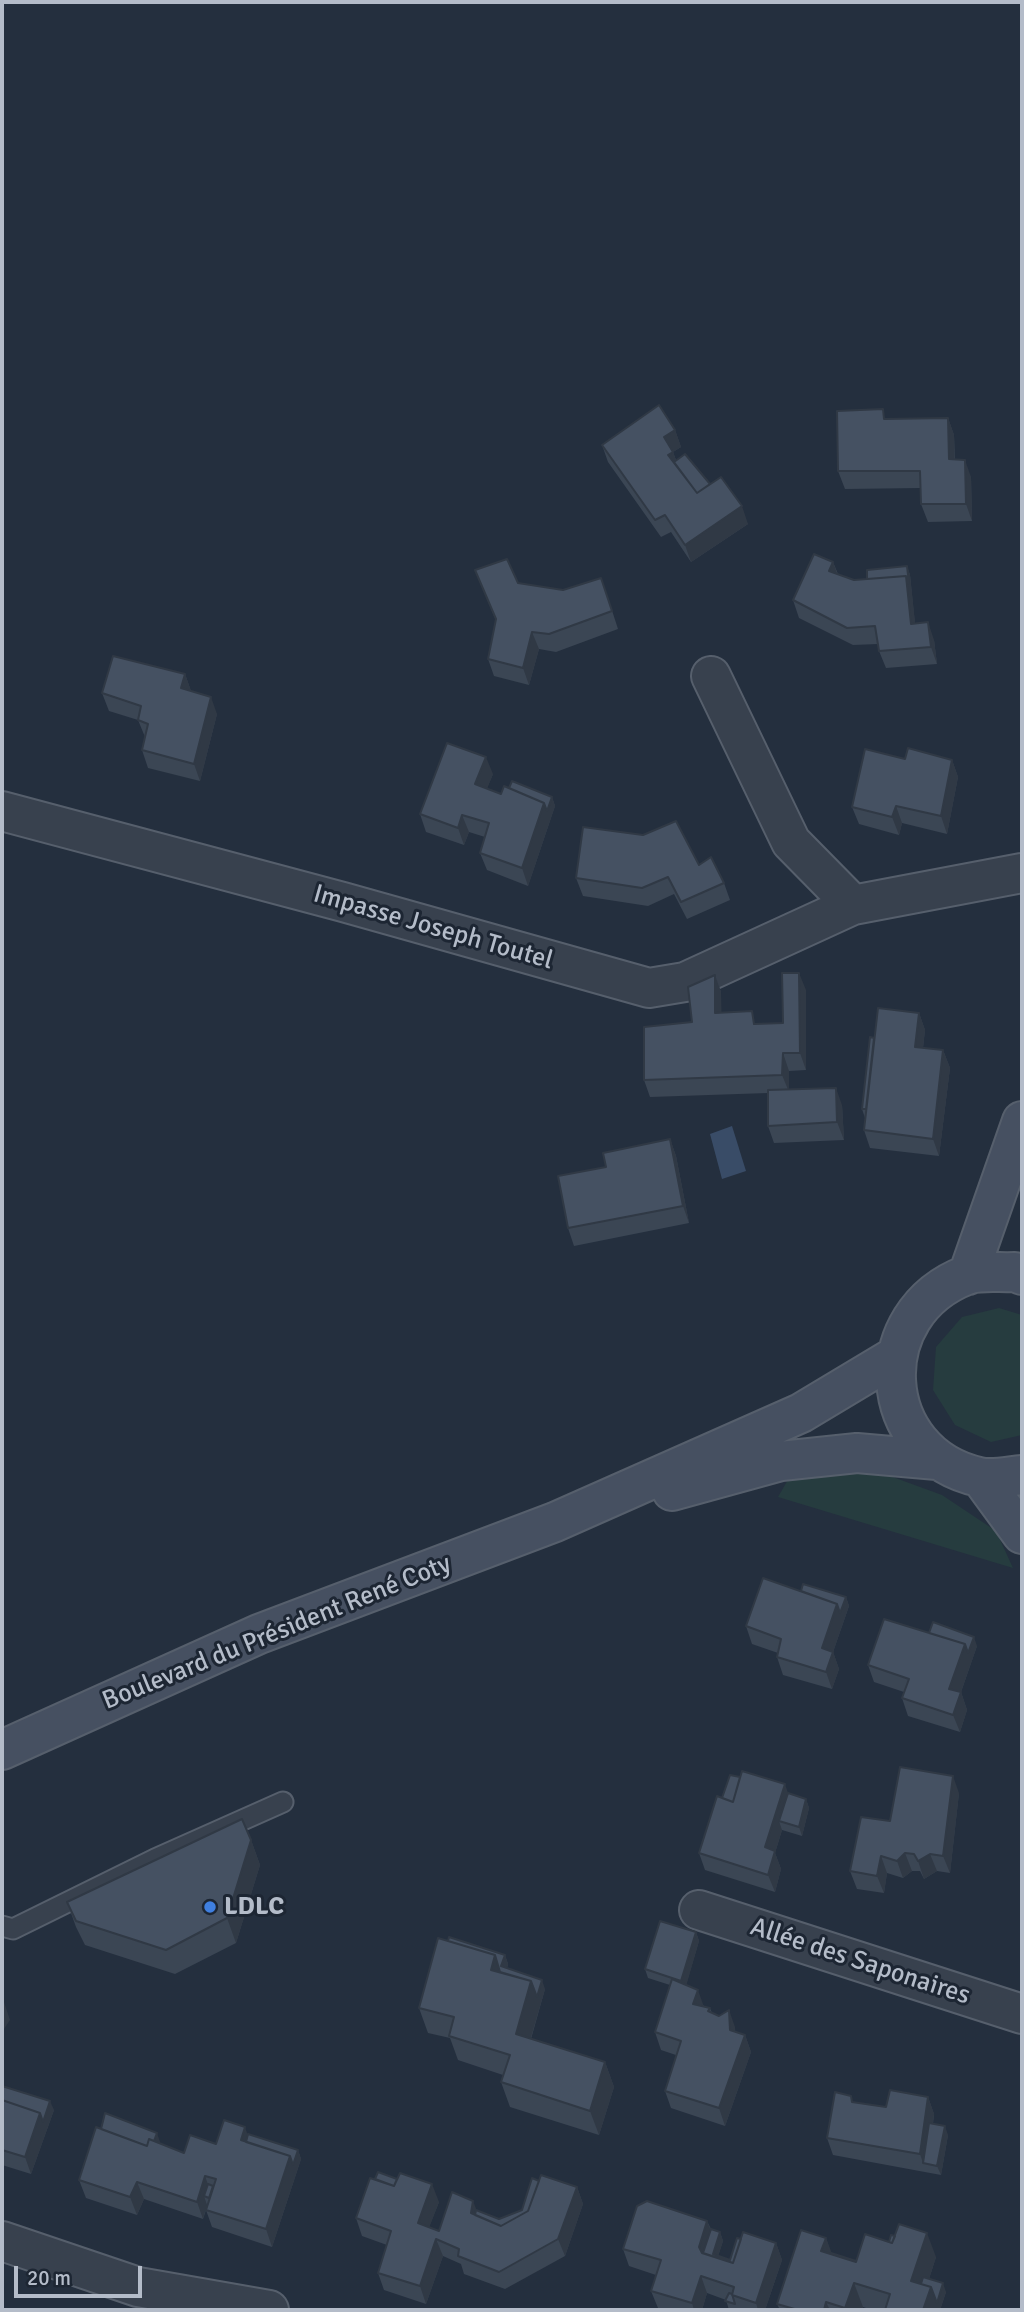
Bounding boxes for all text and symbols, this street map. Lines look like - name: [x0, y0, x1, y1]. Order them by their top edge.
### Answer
- street label: Impasse Joseph Toutel: [310, 879, 556, 977]
- street label: Boulevard du Président René Coty: [98, 1549, 456, 1717]
- place label: LDLC: [224, 1891, 284, 1923]
- marker: LDLC: [202, 1899, 218, 1915]
- street label: Allée des Saponaires: [746, 1912, 974, 2012]
- scale bar: [18, 2252, 145, 2296]
- text: 20 m: [27, 2265, 71, 2291]

